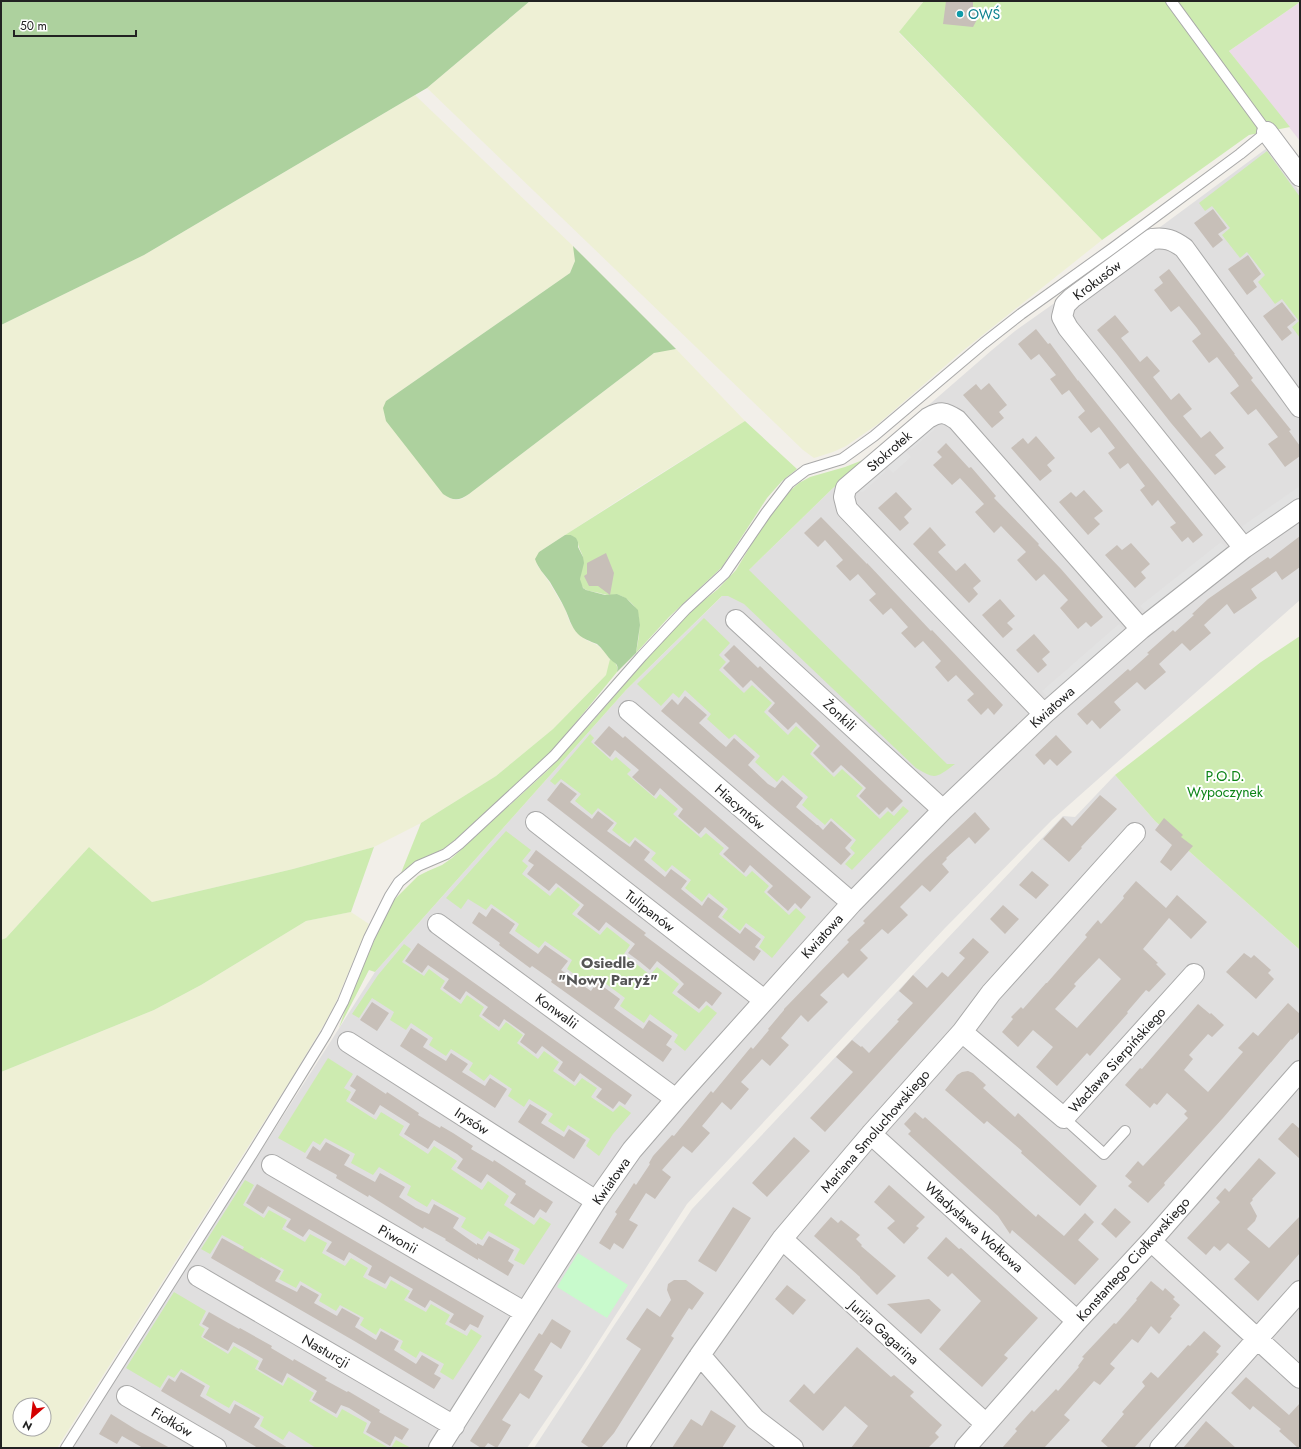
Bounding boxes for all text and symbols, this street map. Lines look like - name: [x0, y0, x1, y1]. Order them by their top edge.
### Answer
- place label: OWŚ: [968, 4, 1000, 24]
- marker: OWŚ: [955, 9, 965, 19]
- scale bar: [14, 12, 136, 38]
- text: 50 m: [20, 17, 47, 35]
- street label: Krokusów: [1069, 255, 1126, 305]
- street label: Stokrotek: [862, 425, 916, 476]
- street label: Kwiatowa: [1025, 681, 1079, 733]
- street label: Żonkili: [819, 694, 861, 736]
- park label: P.O.D. Wypoczynek: [1187, 766, 1264, 802]
- street label: Hiacyntów: [710, 779, 770, 835]
- street label: Tulipanów: [621, 885, 680, 937]
- street label: Kwiatowa: [796, 909, 848, 963]
- district label: Osiedle "Nowy Paryż": [558, 952, 658, 991]
- street label: Konwalii: [531, 988, 583, 1034]
- street label: Wacława Sierpińskiego: [1064, 1002, 1170, 1118]
- street label: Mariana Smoluchowskiego: [816, 1065, 934, 1197]
- street label: Irysów: [451, 1102, 494, 1140]
- street label: Kwiatowa: [587, 1153, 635, 1209]
- street label: Władysława Wołkowa: [920, 1177, 1028, 1277]
- street label: Konstantego Ciołkowskiego: [1072, 1192, 1195, 1326]
- street label: Piwonii: [374, 1220, 422, 1258]
- street label: Jurija Gagarina: [843, 1294, 924, 1369]
- street label: Nasturcji: [298, 1329, 354, 1373]
- north arrow: [12, 1397, 52, 1437]
- street label: Fiołków: [148, 1402, 197, 1442]
- text: N: [20, 1417, 35, 1435]

